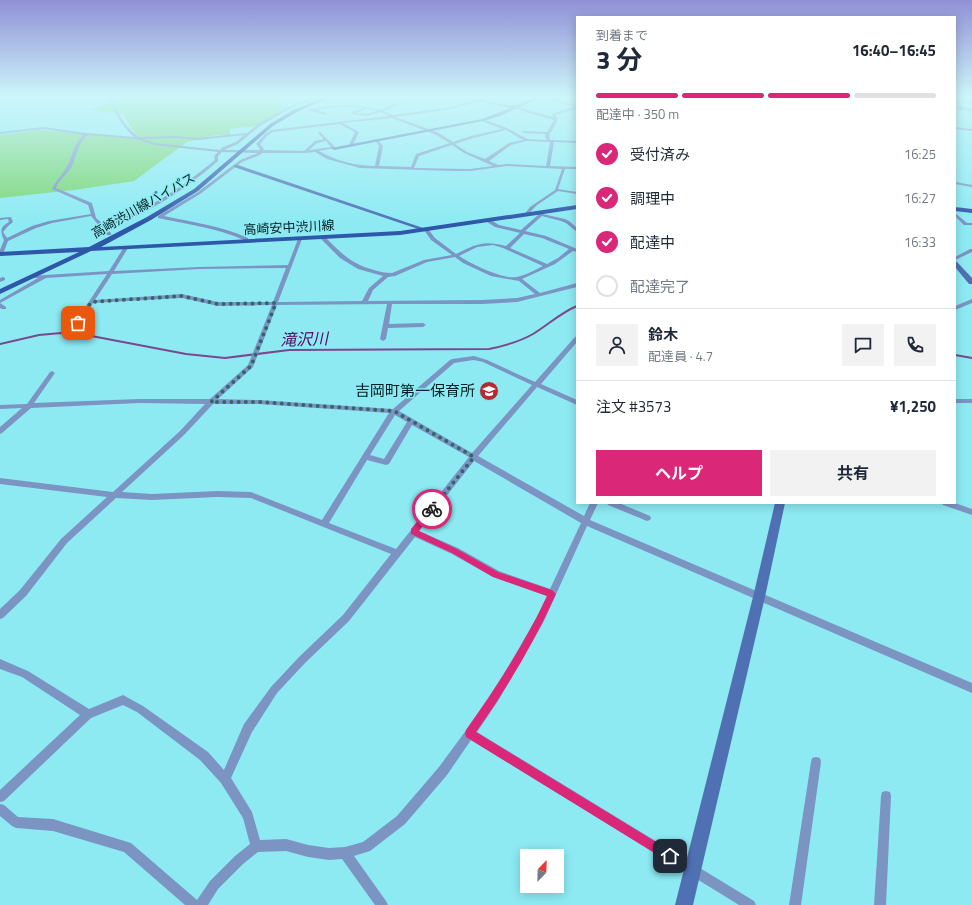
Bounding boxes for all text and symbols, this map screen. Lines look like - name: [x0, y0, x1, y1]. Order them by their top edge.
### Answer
- text: 到着まで: [596, 25, 648, 45]
- text: 16:40–16:45: [852, 39, 936, 62]
- text: 3 分: [596, 40, 642, 79]
- text: 配達中 · 350 m: [596, 104, 679, 124]
- icon: check: [596, 143, 618, 165]
- text: 受付済み: [630, 143, 690, 166]
- text: 16:25: [904, 144, 936, 164]
- street label: 高崎渋川線バイパス: [87, 167, 199, 243]
- icon: check: [596, 187, 618, 209]
- text: 調理中: [630, 187, 675, 210]
- text: 16:27: [904, 188, 936, 208]
- street label: 高崎安中渋川線: [243, 215, 335, 239]
- icon: check: [596, 231, 618, 253]
- text: 配達中: [630, 231, 675, 254]
- text: 16:33: [904, 232, 936, 252]
- text: 配達完了: [630, 275, 690, 298]
- pin: [61, 306, 95, 340]
- icon: bag: [67, 312, 89, 334]
- text: 鈴木: [648, 323, 678, 346]
- button: person: [596, 324, 638, 366]
- button: chat: [842, 324, 884, 366]
- button: phone: [894, 324, 936, 366]
- water label: 滝沢川: [280, 326, 330, 352]
- text: 配達員 · 4.7: [648, 346, 713, 366]
- place label: 吉岡町第一保育所: [355, 379, 475, 402]
- school or university icon: 吉岡町第一保育所: [478, 380, 500, 402]
- text: 注文 #3573: [596, 395, 671, 418]
- text: ¥1,250: [890, 395, 936, 418]
- button: ヘルプ: [596, 450, 762, 496]
- button: 共有: [770, 450, 936, 496]
- courier: [412, 489, 452, 529]
- icon: bike: [421, 498, 443, 520]
- pin: [653, 839, 687, 873]
- icon: home: [659, 845, 681, 867]
- north arrow: [520, 849, 564, 893]
- map controls: [520, 849, 564, 893]

